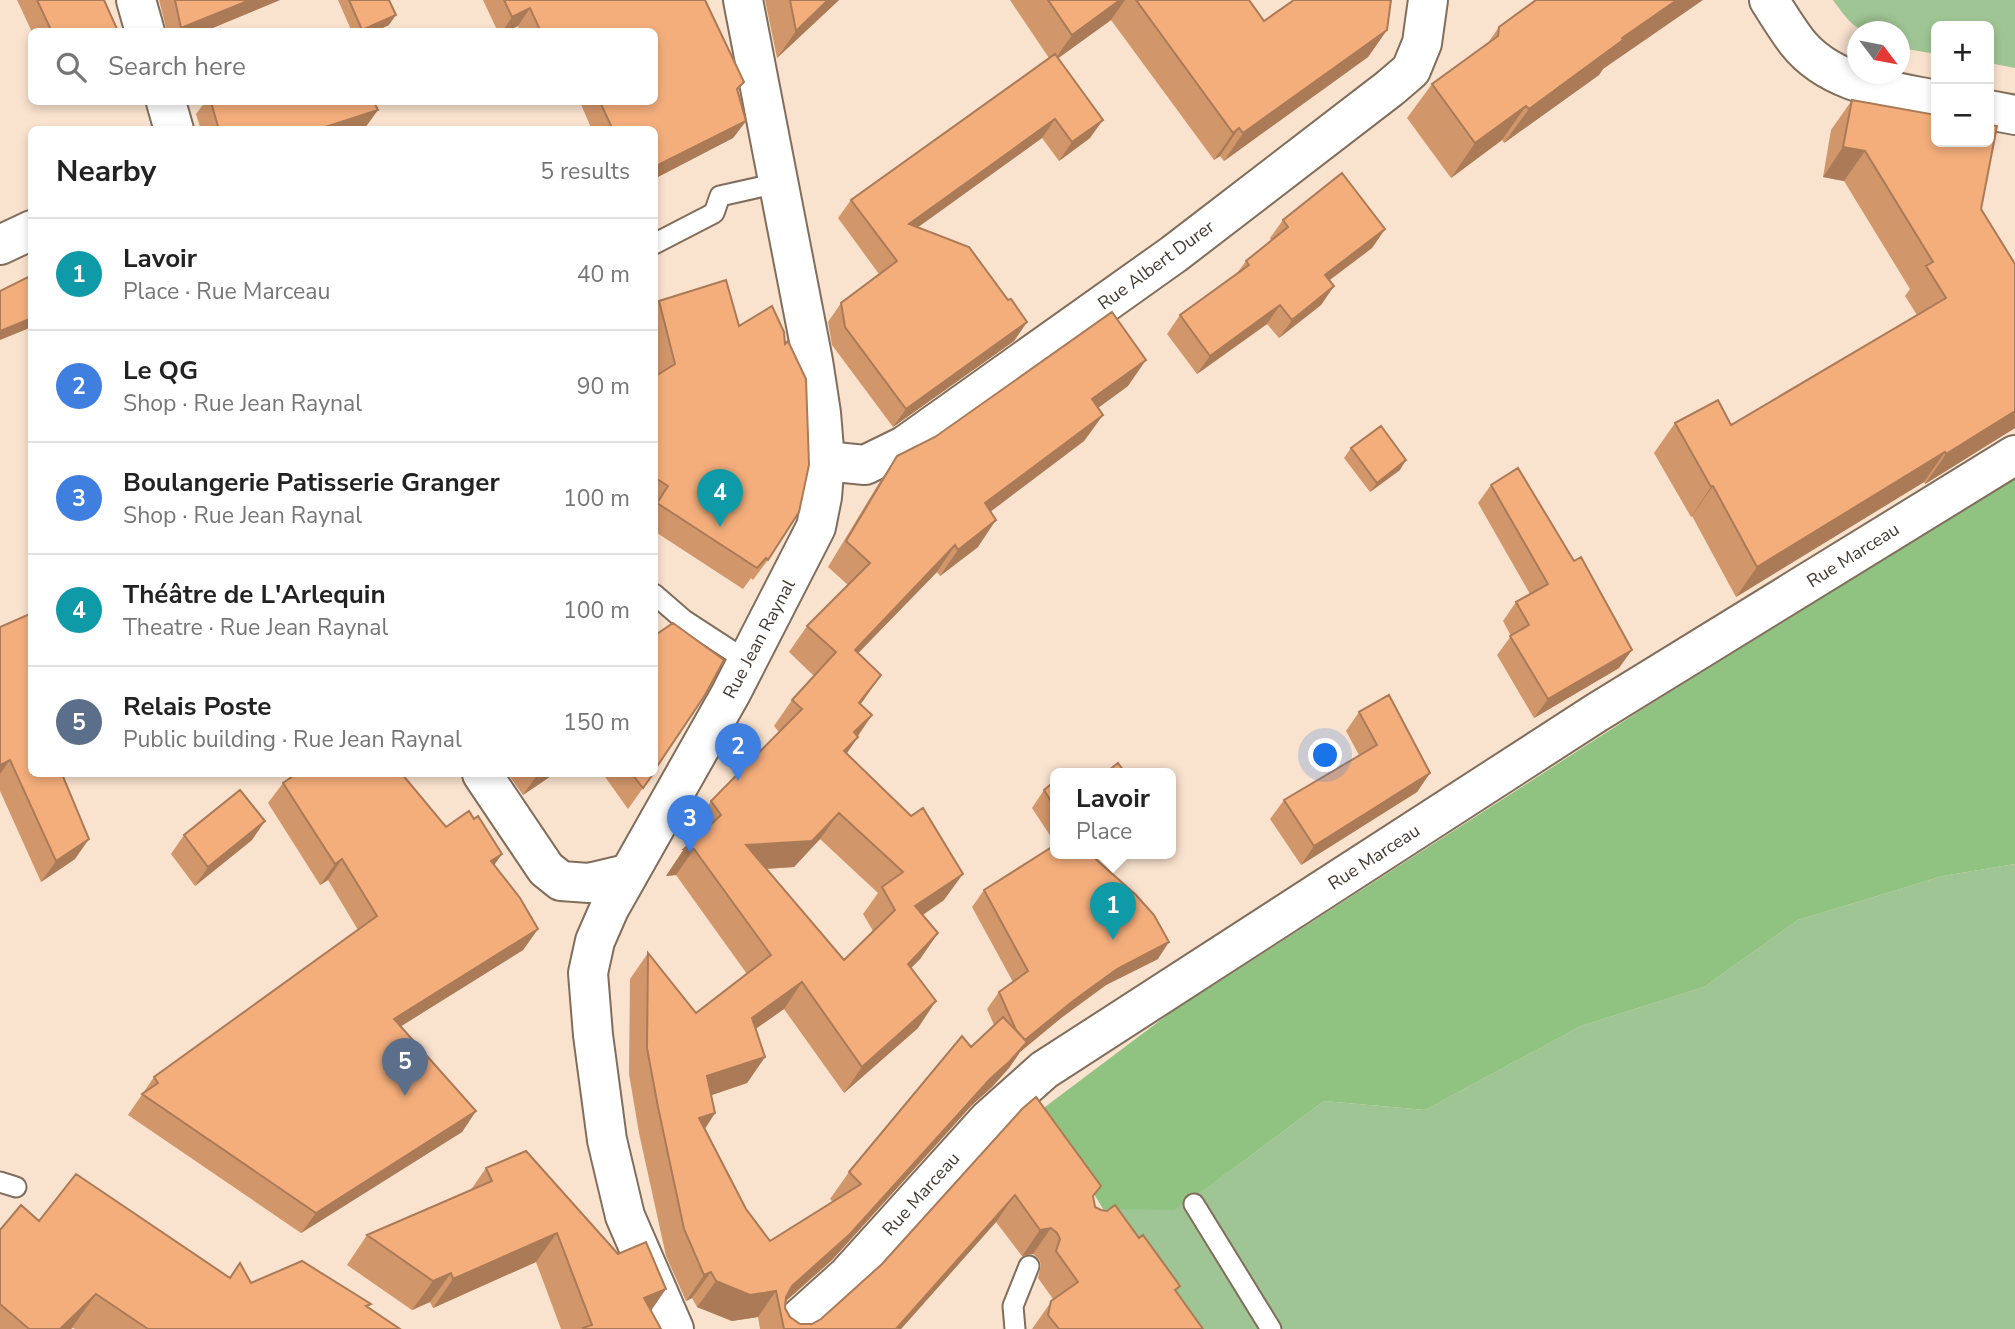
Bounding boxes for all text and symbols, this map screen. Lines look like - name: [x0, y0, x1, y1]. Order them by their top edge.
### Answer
- north arrow: [1847, 21, 1910, 84]
- map controls: [1931, 21, 1994, 147]
- button: +: [1931, 21, 1994, 84]
- search box: [28, 28, 658, 105]
- icon: search: [52, 48, 90, 86]
- text: Search here: [108, 49, 246, 84]
- button: −: [1931, 84, 1994, 147]
- text: Nearby: [56, 151, 156, 192]
- text: 5 results: [540, 156, 630, 187]
- street label: Rue Albert Durer: [1093, 214, 1220, 315]
- text: Lavoir: [123, 241, 197, 276]
- text: 1: [72, 259, 86, 290]
- text: 40 m: [577, 259, 630, 290]
- text: Place · Rue Marceau: [123, 276, 330, 307]
- text: Le QG: [123, 353, 198, 388]
- text: 2: [72, 371, 86, 402]
- text: 90 m: [577, 371, 630, 402]
- text: Shop · Rue Jean Raynal: [123, 388, 362, 419]
- text: Boulangerie Patisserie Granger: [123, 465, 500, 500]
- pin: 4: [697, 469, 743, 527]
- text: 3: [72, 483, 86, 514]
- text: 100 m: [563, 483, 630, 514]
- text: Shop · Rue Jean Raynal: [123, 500, 362, 531]
- street label: Rue Marceau: [1802, 517, 1904, 593]
- street label: Rue Jean Raynal: [717, 575, 801, 703]
- text: Théâtre de L'Arlequin: [123, 577, 386, 612]
- text: 4: [72, 595, 86, 626]
- text: 100 m: [563, 595, 630, 626]
- text: Theatre · Rue Jean Raynal: [123, 612, 388, 643]
- text: Relais Poste: [123, 689, 271, 724]
- text: 5: [72, 707, 86, 738]
- text: 150 m: [563, 707, 630, 738]
- pin: 2: [715, 723, 761, 781]
- text: Public building · Rue Jean Raynal: [123, 724, 462, 755]
- your location: [1308, 738, 1342, 772]
- popup: [1050, 768, 1176, 859]
- text: Lavoir: [1076, 781, 1150, 816]
- pin: 3: [667, 795, 713, 853]
- text: Place: [1076, 816, 1132, 847]
- street label: Rue Marceau: [1323, 818, 1425, 896]
- pin: 1: [1090, 882, 1136, 940]
- pin: 5: [382, 1038, 428, 1096]
- street label: Rue Marceau: [877, 1147, 965, 1241]

